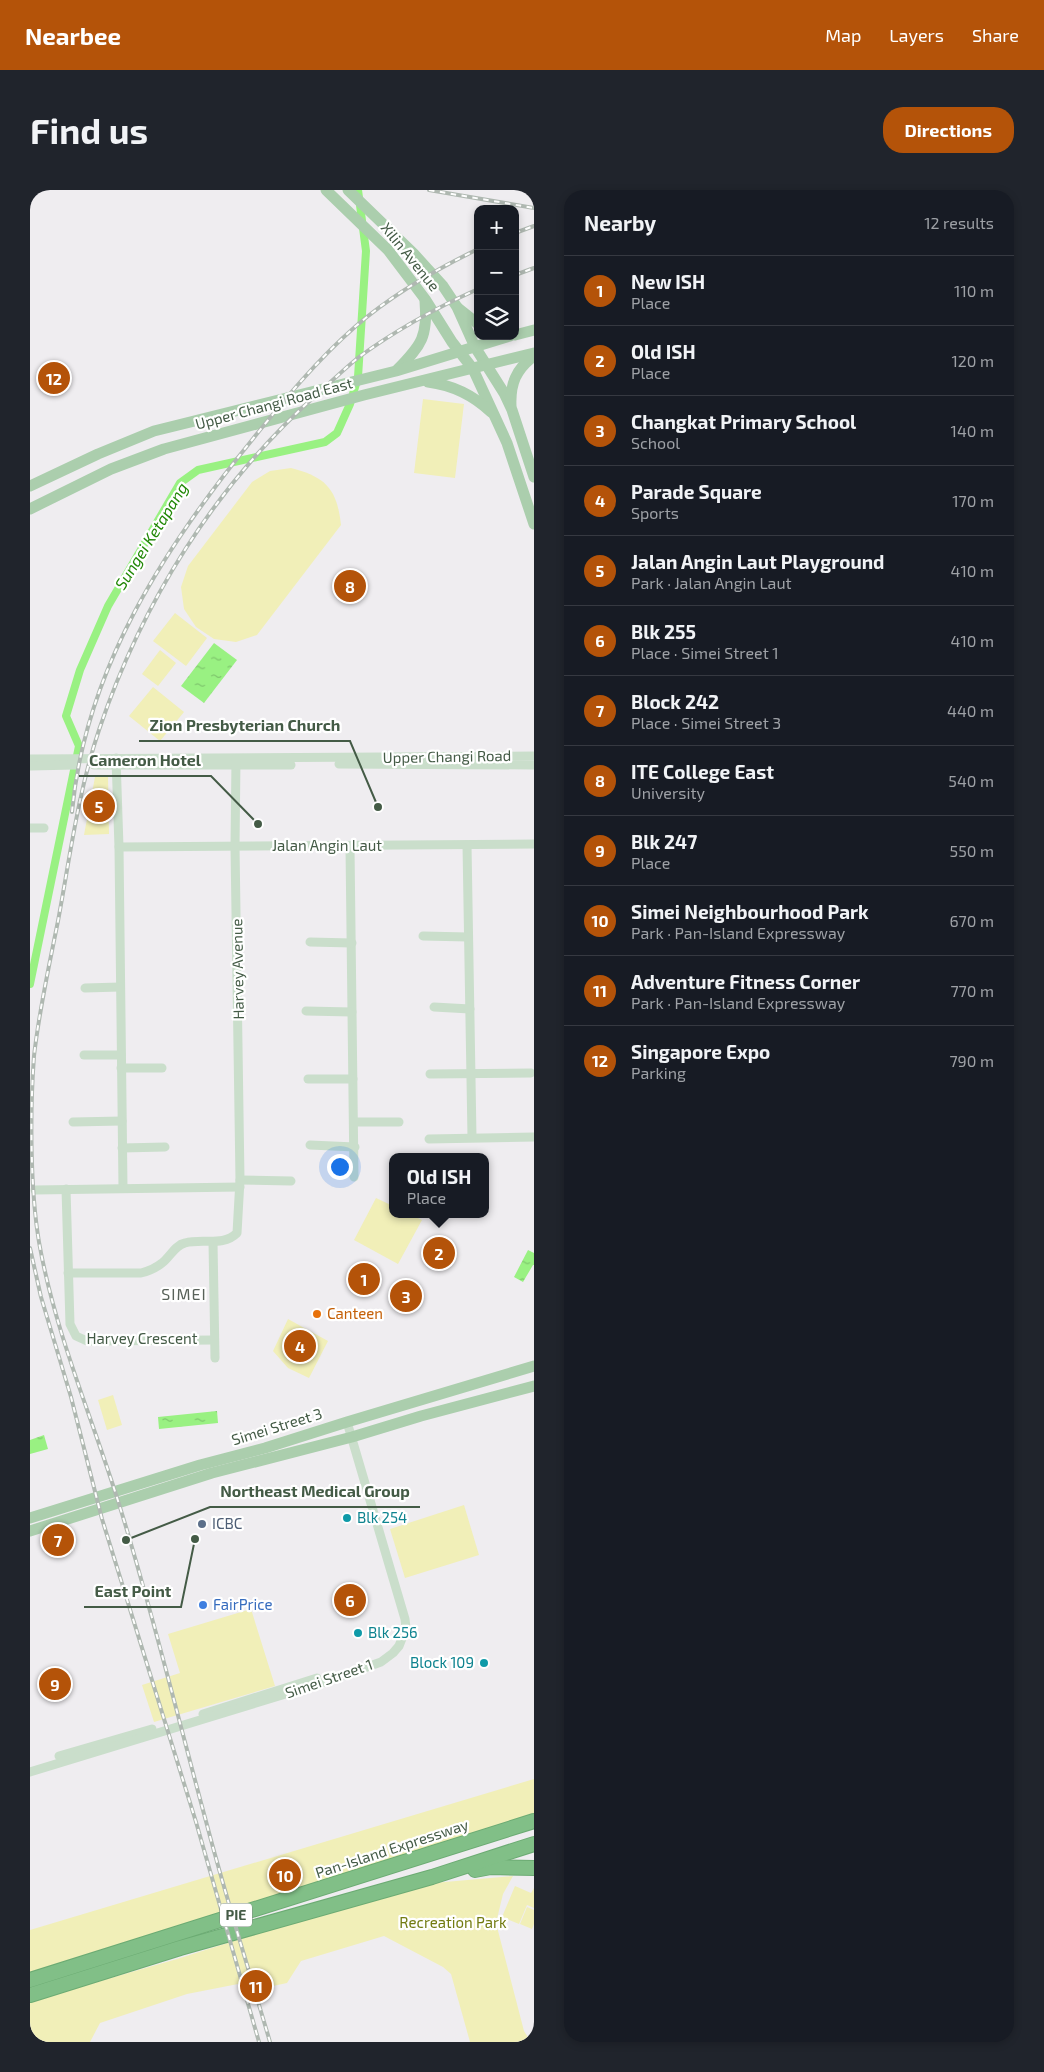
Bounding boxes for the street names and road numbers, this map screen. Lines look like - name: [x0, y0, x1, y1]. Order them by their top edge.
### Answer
- street label: Xilin Avenue: [378, 218, 444, 294]
- street label: Upper Changi Road East: [193, 373, 355, 433]
- street label: Upper Changi Road: [382, 746, 511, 766]
- street label: Jalan Angin Laut: [272, 836, 382, 854]
- street label: Harvey Avenue: [227, 918, 247, 1020]
- street label: Harvey Crescent: [87, 1329, 198, 1347]
- street label: Simei Street 3: [229, 1404, 324, 1448]
- street label: Simei Street 1: [283, 1655, 375, 1701]
- street label: Pan-Island Expressway: [313, 1815, 471, 1881]
- road number: PIE: [220, 1904, 252, 1926]

